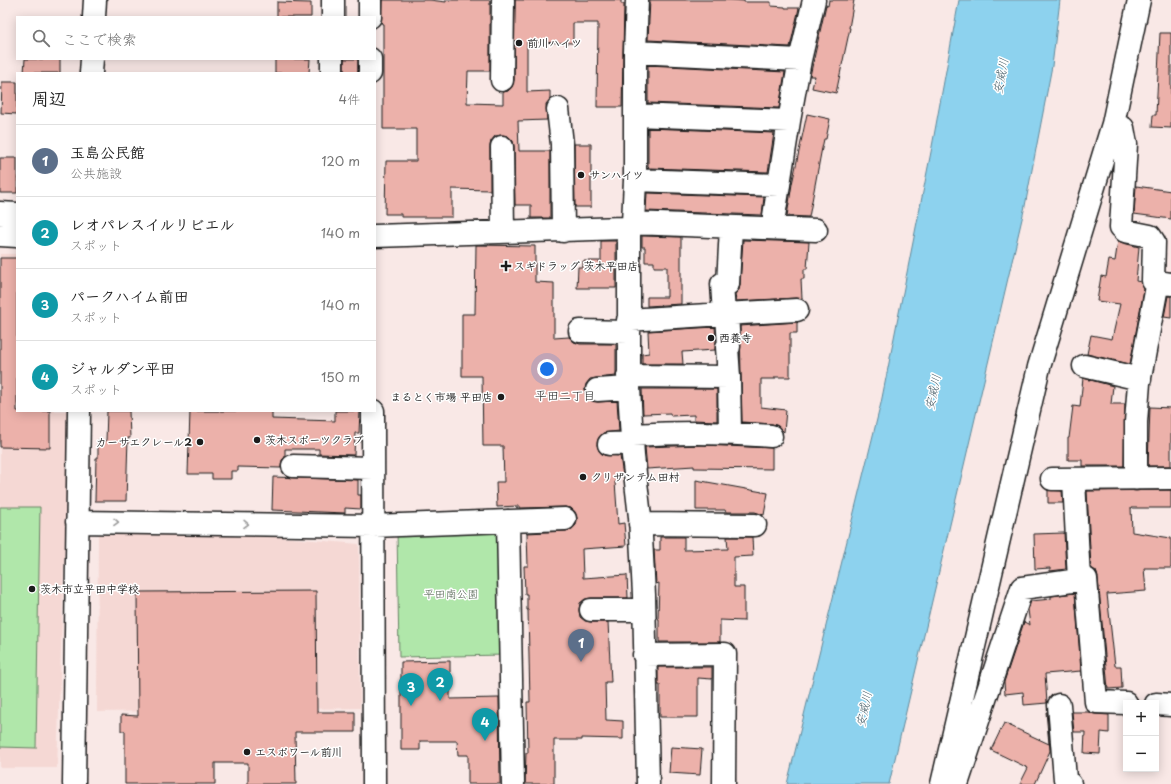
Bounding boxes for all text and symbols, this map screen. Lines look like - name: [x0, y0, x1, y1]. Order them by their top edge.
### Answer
- search box: [16, 16, 376, 60]
- icon: search: [30, 27, 52, 49]
- text: ここで検索: [62, 27, 137, 50]
- place label: 前川ハイツ: [527, 34, 582, 51]
- marker: 前川ハイツ: [514, 38, 524, 48]
- water label: 安威川: [988, 56, 1012, 95]
- text: 周辺: [32, 85, 66, 111]
- text: 4件: [338, 89, 360, 108]
- text: 玉島公民館: [70, 140, 145, 163]
- text: 1: [42, 151, 48, 170]
- text: 120 m: [321, 151, 360, 170]
- text: 公共施設: [70, 163, 122, 182]
- place label: サンハイツ: [589, 166, 644, 183]
- marker: サンハイツ: [576, 170, 586, 180]
- text: レオパレスイルリビエル: [70, 212, 234, 235]
- text: 2: [40, 223, 50, 242]
- text: 140 m: [321, 223, 360, 242]
- text: スポット: [70, 235, 122, 254]
- place label: スギドラッグ 茨木平田店: [514, 257, 639, 274]
- marker: スギドラッグ 茨木平田店: [501, 261, 511, 271]
- text: パークハイム前田: [70, 284, 189, 307]
- text: 3: [41, 295, 49, 314]
- text: 140 m: [321, 295, 360, 314]
- text: スポット: [70, 307, 122, 326]
- place label: 西養寺: [719, 329, 752, 346]
- marker: 西養寺: [706, 333, 716, 343]
- text: ジャルダン平田: [70, 356, 175, 379]
- your location: [537, 359, 557, 379]
- text: 4: [41, 367, 49, 386]
- text: 150 m: [321, 367, 360, 386]
- water label: 安威川: [919, 372, 945, 411]
- text: スポット: [70, 379, 122, 398]
- district label: 平田二丁目: [535, 386, 595, 404]
- place label: まるとく市場 平田店: [390, 388, 493, 405]
- marker: まるとく市場 平田店: [496, 392, 506, 402]
- place label: 茨木スポーツクラブ: [265, 431, 364, 448]
- place label: カーサエクレール2: [96, 433, 192, 450]
- marker: 茨木スポーツクラブ: [252, 435, 262, 445]
- marker: カーサエクレール2: [195, 437, 205, 447]
- place label: クリザンテム田村: [591, 468, 679, 485]
- marker: クリザンテム田村: [578, 472, 588, 482]
- one-way arrow: [113, 518, 119, 526]
- one-way arrow: [243, 520, 249, 528]
- place label: 茨木市立平田中学校: [40, 580, 139, 597]
- marker: 茨木市立平田中学校: [27, 584, 37, 594]
- park label: 平田南公園: [424, 585, 479, 602]
- pin: 1: [568, 629, 594, 662]
- pin: 2: [427, 668, 453, 701]
- pin: 3: [398, 673, 424, 706]
- water label: 安威川: [850, 689, 876, 728]
- map controls: [1123, 700, 1159, 772]
- button: +: [1123, 700, 1159, 736]
- pin: 4: [472, 708, 498, 741]
- button: −: [1123, 736, 1159, 772]
- place label: エスポワール前川: [255, 743, 343, 760]
- marker: エスポワール前川: [242, 747, 252, 757]

